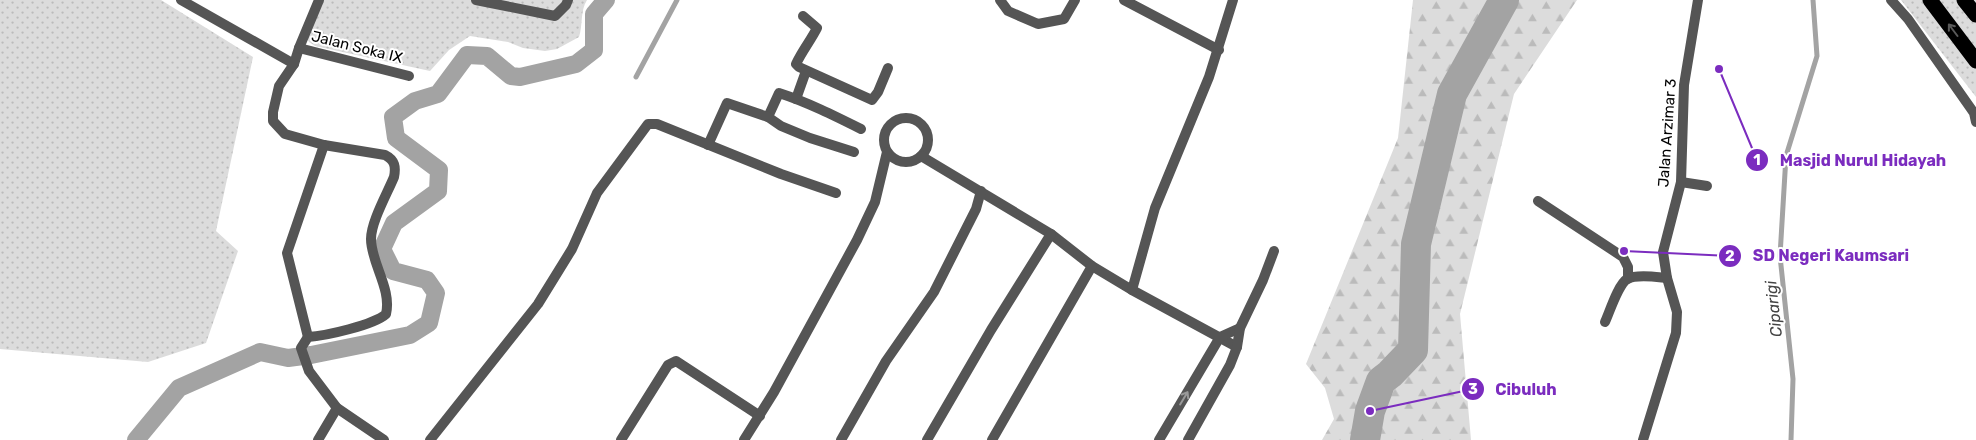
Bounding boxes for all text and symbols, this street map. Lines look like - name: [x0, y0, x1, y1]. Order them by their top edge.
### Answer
- one-way arrow: [1948, 23, 1958, 37]
- street label: Jalan Soka IX: [309, 27, 405, 67]
- street label: Jalan Arzimar 3: [1654, 78, 1680, 188]
- callout: Masjid Nurul Hidayah: [1745, 145, 1956, 176]
- text: 1: [1753, 151, 1761, 169]
- text: Masjid Nurul Hidayah: [1780, 151, 1946, 170]
- callout: SD Negeri Kaumsari: [1717, 240, 1919, 271]
- text: SD Negeri Kaumsari: [1753, 246, 1909, 265]
- text: 2: [1725, 247, 1735, 265]
- water label: Ciparigi: [1761, 279, 1786, 338]
- callout: Cibuluh: [1460, 374, 1567, 405]
- text: 3: [1468, 380, 1478, 398]
- text: Cibuluh: [1495, 380, 1557, 399]
- one-way arrow: [1180, 392, 1190, 406]

